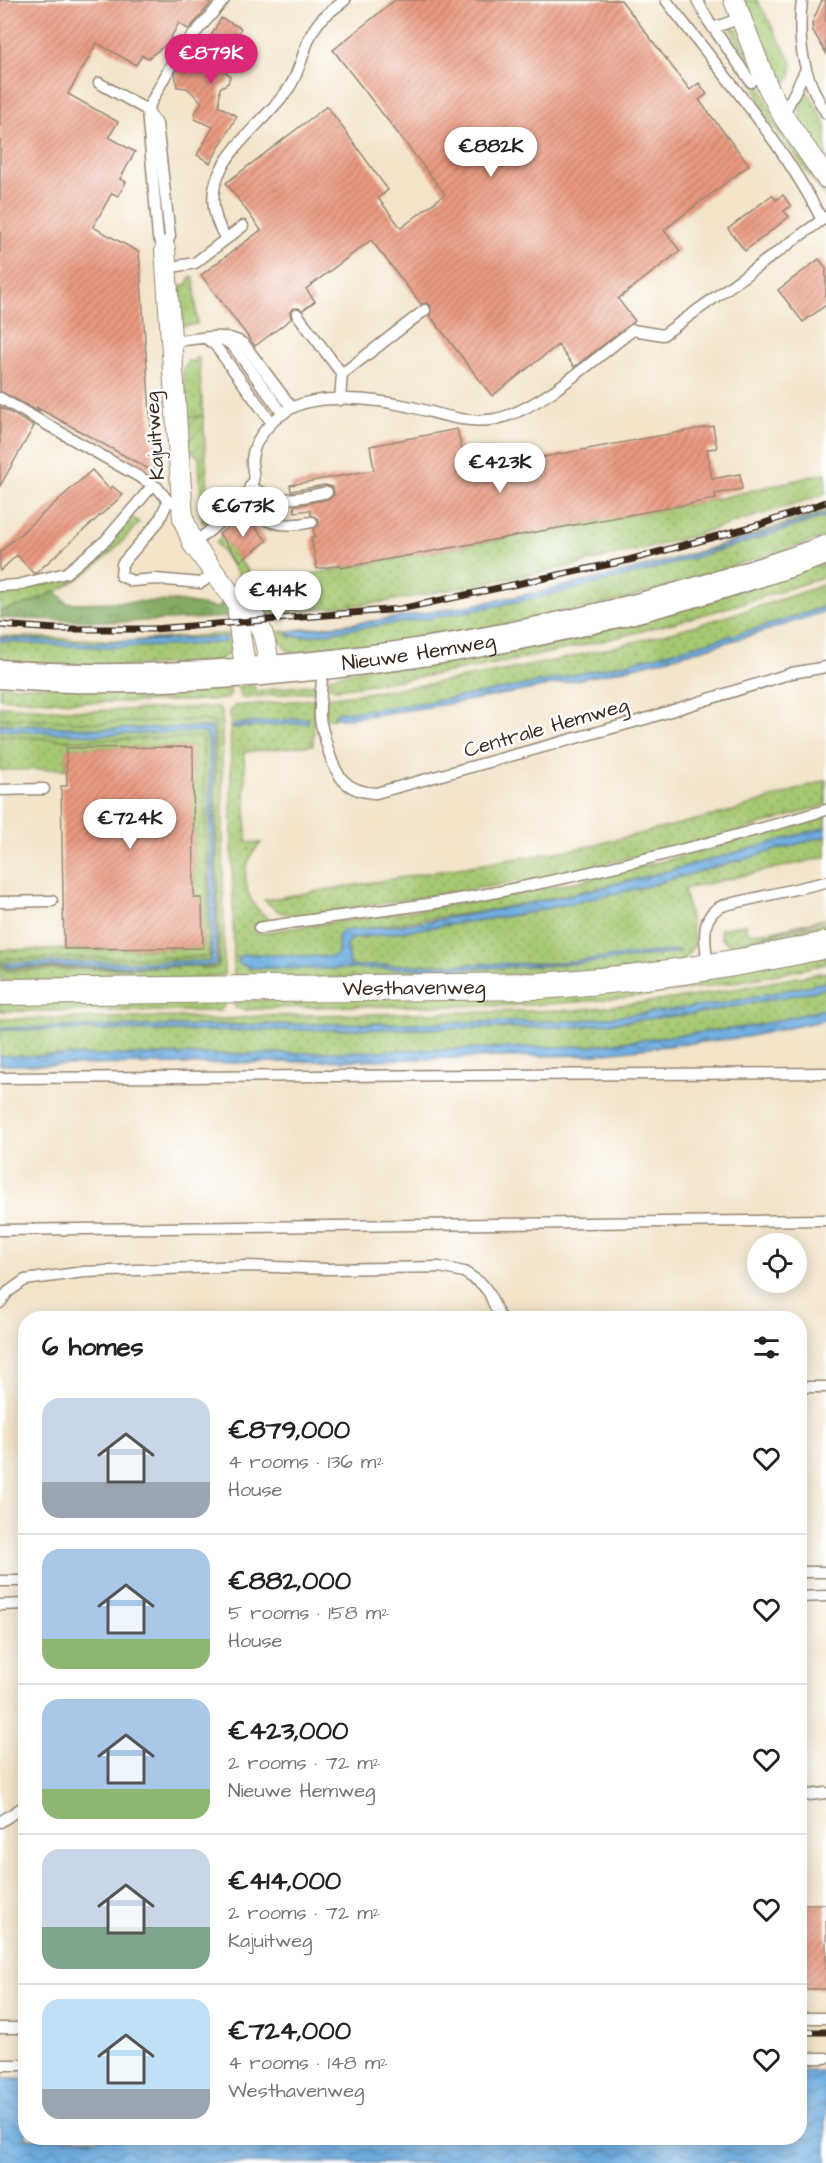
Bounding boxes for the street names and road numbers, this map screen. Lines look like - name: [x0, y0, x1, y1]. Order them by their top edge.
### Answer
- street label: Kajuitweg: [137, 390, 174, 481]
- street label: Nieuwe Hemweg: [340, 626, 498, 678]
- street label: Centrale Hemweg: [460, 690, 633, 767]
- street label: Westhavenweg: [342, 973, 486, 1004]

